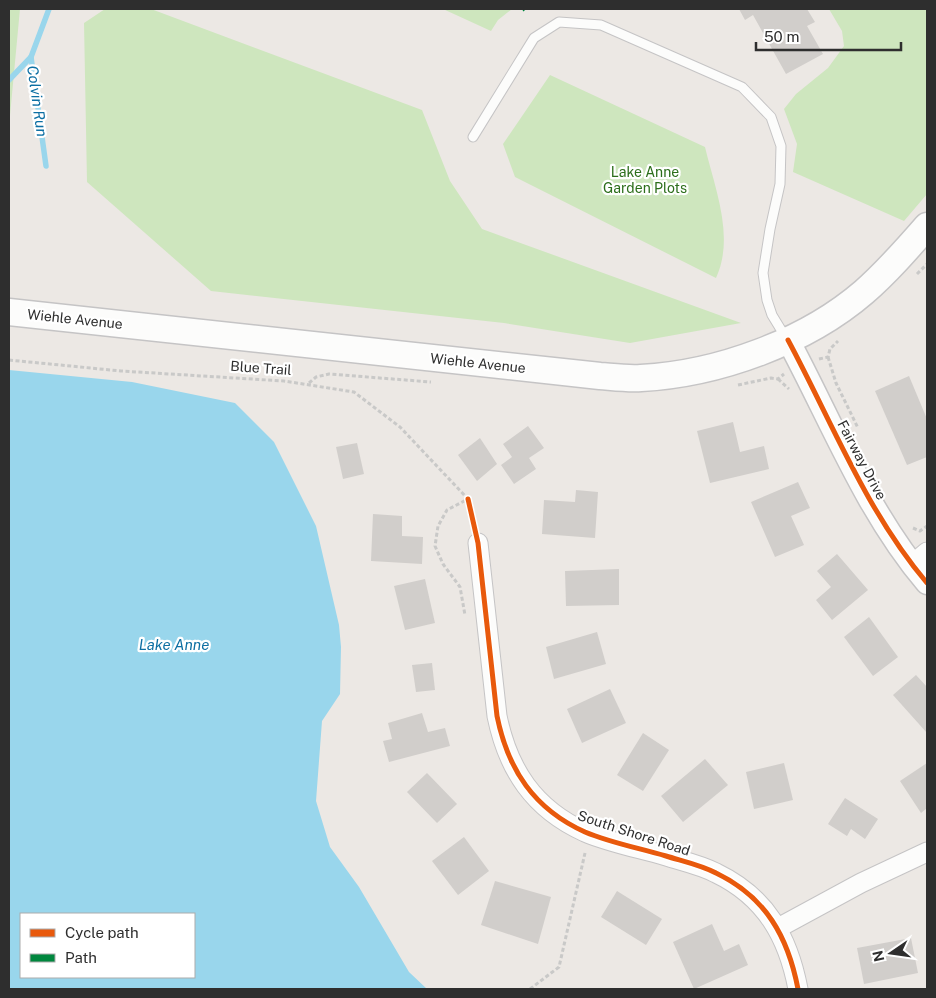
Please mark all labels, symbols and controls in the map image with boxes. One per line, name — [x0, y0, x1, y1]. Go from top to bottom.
scale bar — [756, 20, 901, 52]
text: 50 m — [764, 28, 799, 45]
water label: Colvin Run — [24, 64, 51, 138]
park label: Lake Anne Garden Plots — [603, 164, 687, 196]
street label: Wiehle Avenue — [26, 306, 124, 332]
street label: Wiehle Avenue — [429, 350, 527, 376]
street label: Blue Trail — [230, 358, 292, 378]
street label: Fairway Drive — [834, 418, 890, 503]
water label: Lake Anne — [139, 636, 209, 653]
street label: South Shore Road — [576, 807, 692, 859]
legend — [20, 913, 195, 978]
text: Cycle path — [65, 924, 139, 941]
north arrow — [866, 928, 916, 978]
text: Path — [65, 949, 97, 966]
text: N — [869, 949, 887, 963]

